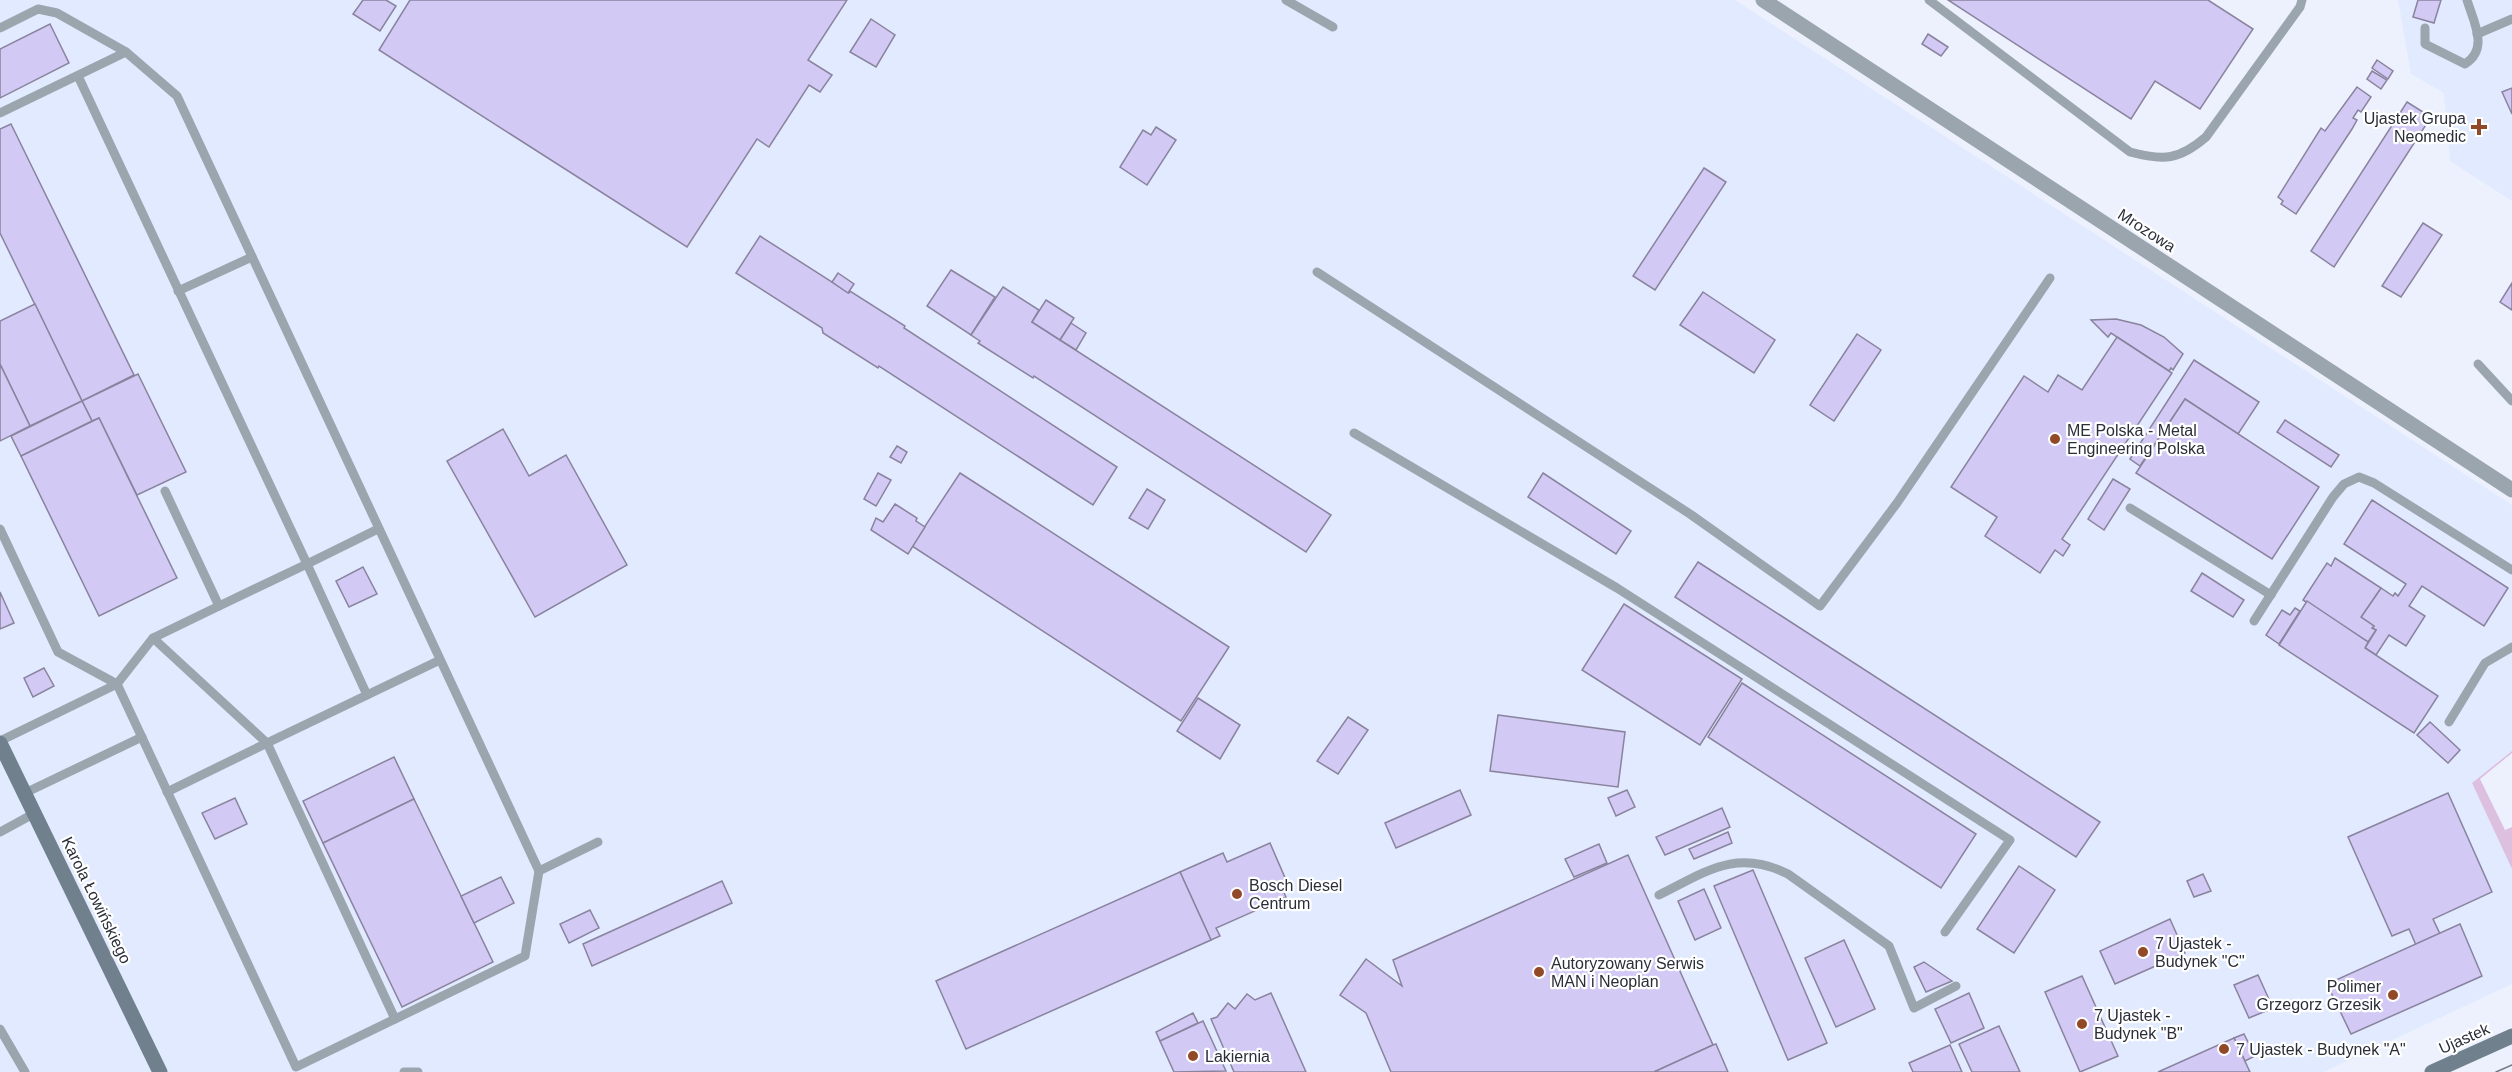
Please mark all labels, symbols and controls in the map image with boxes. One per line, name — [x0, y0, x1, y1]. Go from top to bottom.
place label: Ujastek Grupa Neomedic — [2364, 110, 2466, 145]
marker: Ujastek Grupa Neomedic — [2470, 118, 2488, 136]
street label: Mrozowa — [2115, 206, 2179, 255]
place label: ME Polska - Metal Engineering Polska — [2067, 422, 2205, 457]
marker: ME Polska - Metal Engineering Polska — [2048, 432, 2062, 446]
street label: Karola Łowińskiego — [58, 834, 135, 966]
place label: Bosch Diesel Centrum — [1249, 877, 1342, 912]
marker: Bosch Diesel Centrum — [1230, 887, 1244, 901]
place label: 7 Ujastek - Budynek "C" — [2155, 935, 2245, 970]
marker: 7 Ujastek - Budynek "C" — [2136, 945, 2150, 959]
place label: Autoryzowany Serwis MAN i Neoplan — [1551, 955, 1704, 990]
marker: Autoryzowany Serwis MAN i Neoplan — [1532, 965, 1546, 979]
place label: Polimer Grzegorz Grzesik — [2257, 978, 2382, 1013]
marker: Polimer Grzegorz Grzesik — [2386, 988, 2400, 1002]
place label: 7 Ujastek - Budynek "B" — [2094, 1007, 2183, 1042]
marker: 7 Ujastek - Budynek "B" — [2075, 1017, 2089, 1031]
street label: Ujastek — [2436, 1019, 2493, 1057]
place label: 7 Ujastek - Budynek "A" — [2236, 1041, 2406, 1058]
marker: 7 Ujastek - Budynek "A" — [2217, 1042, 2231, 1056]
place label: Lakiernia — [1205, 1048, 1270, 1065]
marker: Lakiernia — [1186, 1049, 1200, 1063]

